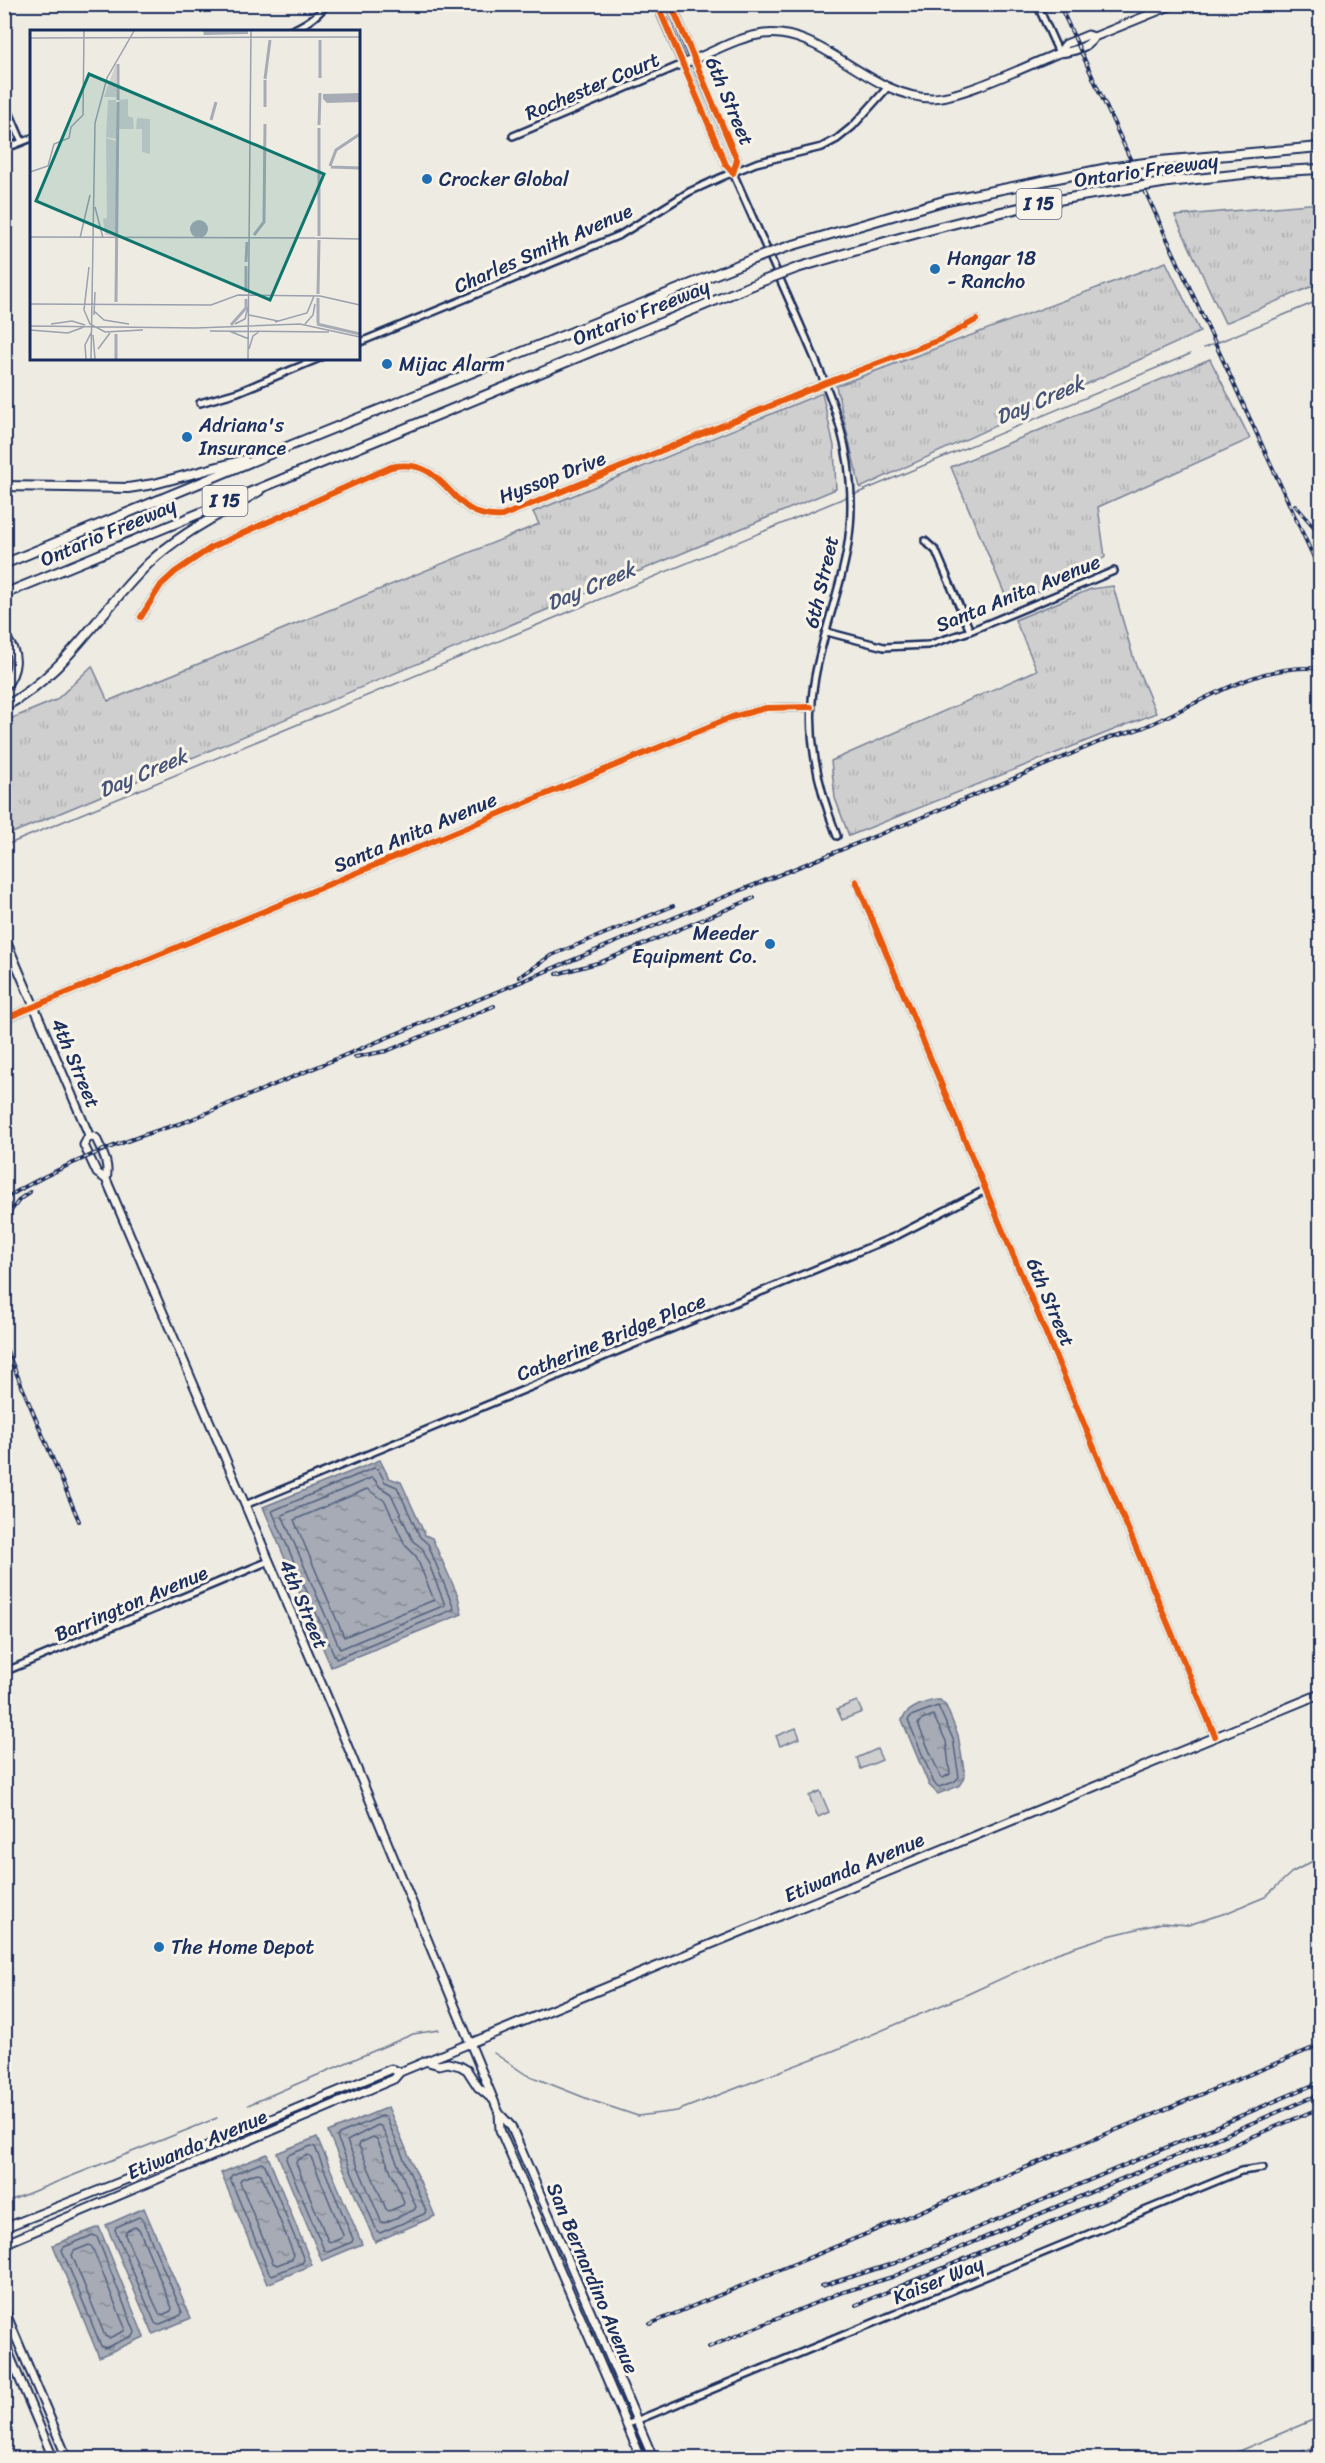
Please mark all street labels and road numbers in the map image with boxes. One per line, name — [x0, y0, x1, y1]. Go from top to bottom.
street label: Rochester Court — [519, 42, 665, 131]
street label: 6th Street — [695, 51, 764, 151]
street label: Ontario Freeway — [1072, 143, 1221, 198]
road number: I 15 — [1016, 189, 1062, 219]
street label: Charles Smith Avenue — [448, 193, 639, 304]
street label: Ontario Freeway — [567, 269, 716, 356]
street label: Hyssop Drive — [493, 441, 611, 514]
road number: I 15 — [202, 486, 248, 516]
street label: Ontario Freeway — [35, 488, 183, 577]
street label: 6th Street — [794, 532, 849, 632]
street label: Santa Anita Avenue — [930, 544, 1106, 643]
street label: Santa Anita Avenue — [328, 782, 503, 883]
street label: 4th Street — [41, 1013, 110, 1114]
street label: 6th Street — [1016, 1252, 1085, 1352]
street label: Catherine Bridge Place — [511, 1283, 711, 1392]
street label: 4th Street — [269, 1554, 338, 1655]
street label: Barrington Avenue — [49, 1555, 214, 1652]
street label: Etiwanda Avenue — [778, 1822, 930, 1913]
street label: Etiwanda Avenue — [121, 2099, 273, 2190]
street label: San Bernardino Avenue — [536, 2177, 649, 2379]
street label: Kaiser Way — [887, 2246, 990, 2315]

